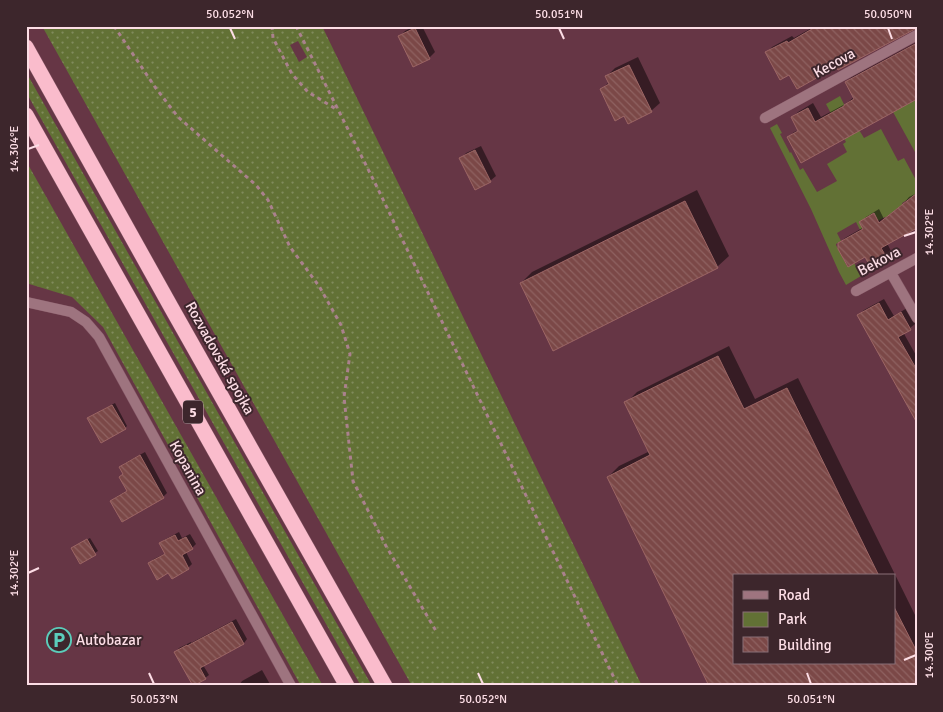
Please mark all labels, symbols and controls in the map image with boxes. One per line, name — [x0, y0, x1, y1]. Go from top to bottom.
text: 50.052°N — [206, 7, 254, 22]
text: 50.051°N — [535, 7, 583, 22]
text: 50.050°N — [864, 7, 912, 22]
street label: Kecova — [810, 44, 858, 82]
text: 14.304°E — [7, 125, 22, 172]
text: 14.302°E — [922, 208, 937, 255]
street label: Bekova — [855, 242, 903, 280]
street label: Rozvadovská spojka — [181, 298, 259, 418]
road number: 5 — [183, 401, 203, 424]
street label: Kopanina — [166, 437, 210, 499]
text: 14.302°E — [7, 549, 22, 596]
legend — [733, 574, 896, 664]
text: Road — [778, 586, 810, 604]
text: Park — [778, 610, 807, 628]
parking icon: Autobazar — [46, 627, 72, 653]
place label: Autobazar — [76, 631, 142, 649]
text: 14.300°E — [922, 631, 937, 678]
text: Building — [778, 636, 832, 654]
text: 50.053°N — [130, 692, 178, 707]
text: 50.052°N — [459, 692, 507, 707]
text: 50.051°N — [787, 692, 835, 707]

